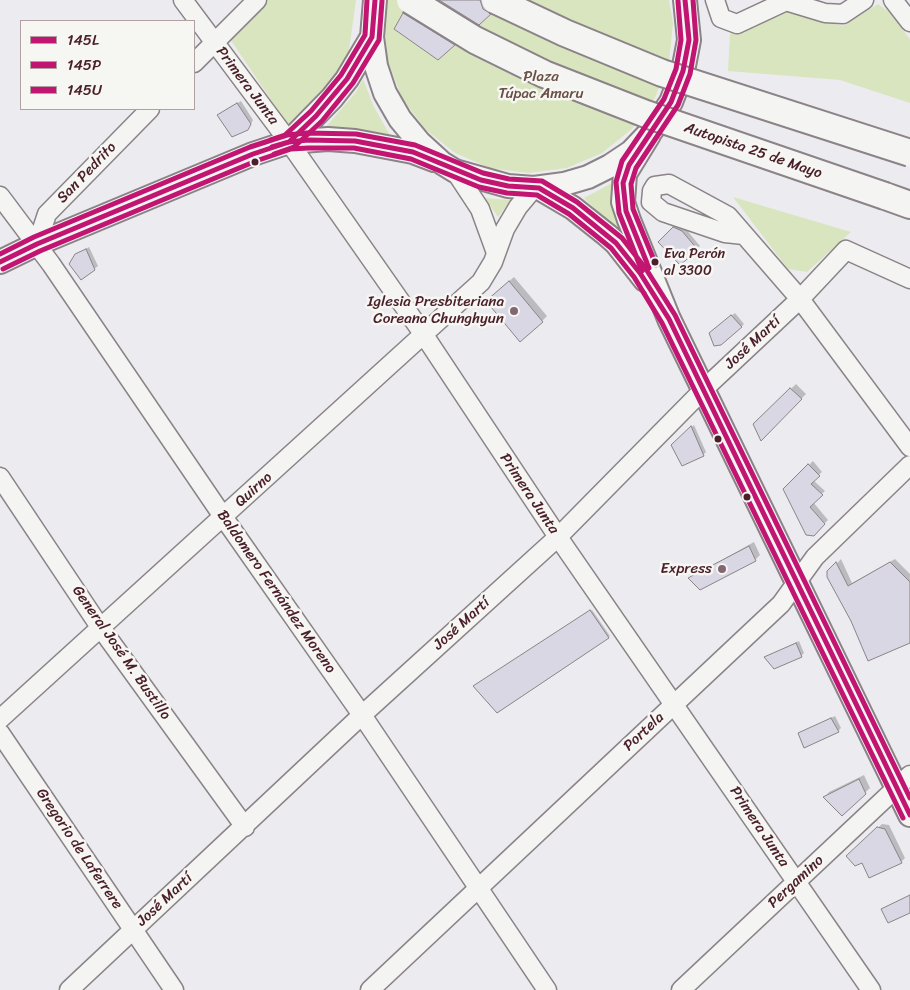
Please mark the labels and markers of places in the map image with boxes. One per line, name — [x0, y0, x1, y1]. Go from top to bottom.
unlabelled marker — [250, 157, 260, 167]
place label: Eva Perón al 3300 — [664, 246, 725, 278]
marker: Eva Perón al 3300 — [650, 257, 660, 267]
place label: Iglesia Presbiteriana Coreana Chunghyun — [367, 293, 504, 328]
marker: Iglesia Presbiteriana Coreana Chunghyun — [508, 305, 520, 317]
unlabelled marker — [713, 434, 723, 444]
unlabelled marker — [742, 492, 752, 502]
place label: Express — [660, 560, 712, 578]
marker: Express — [716, 563, 728, 575]

